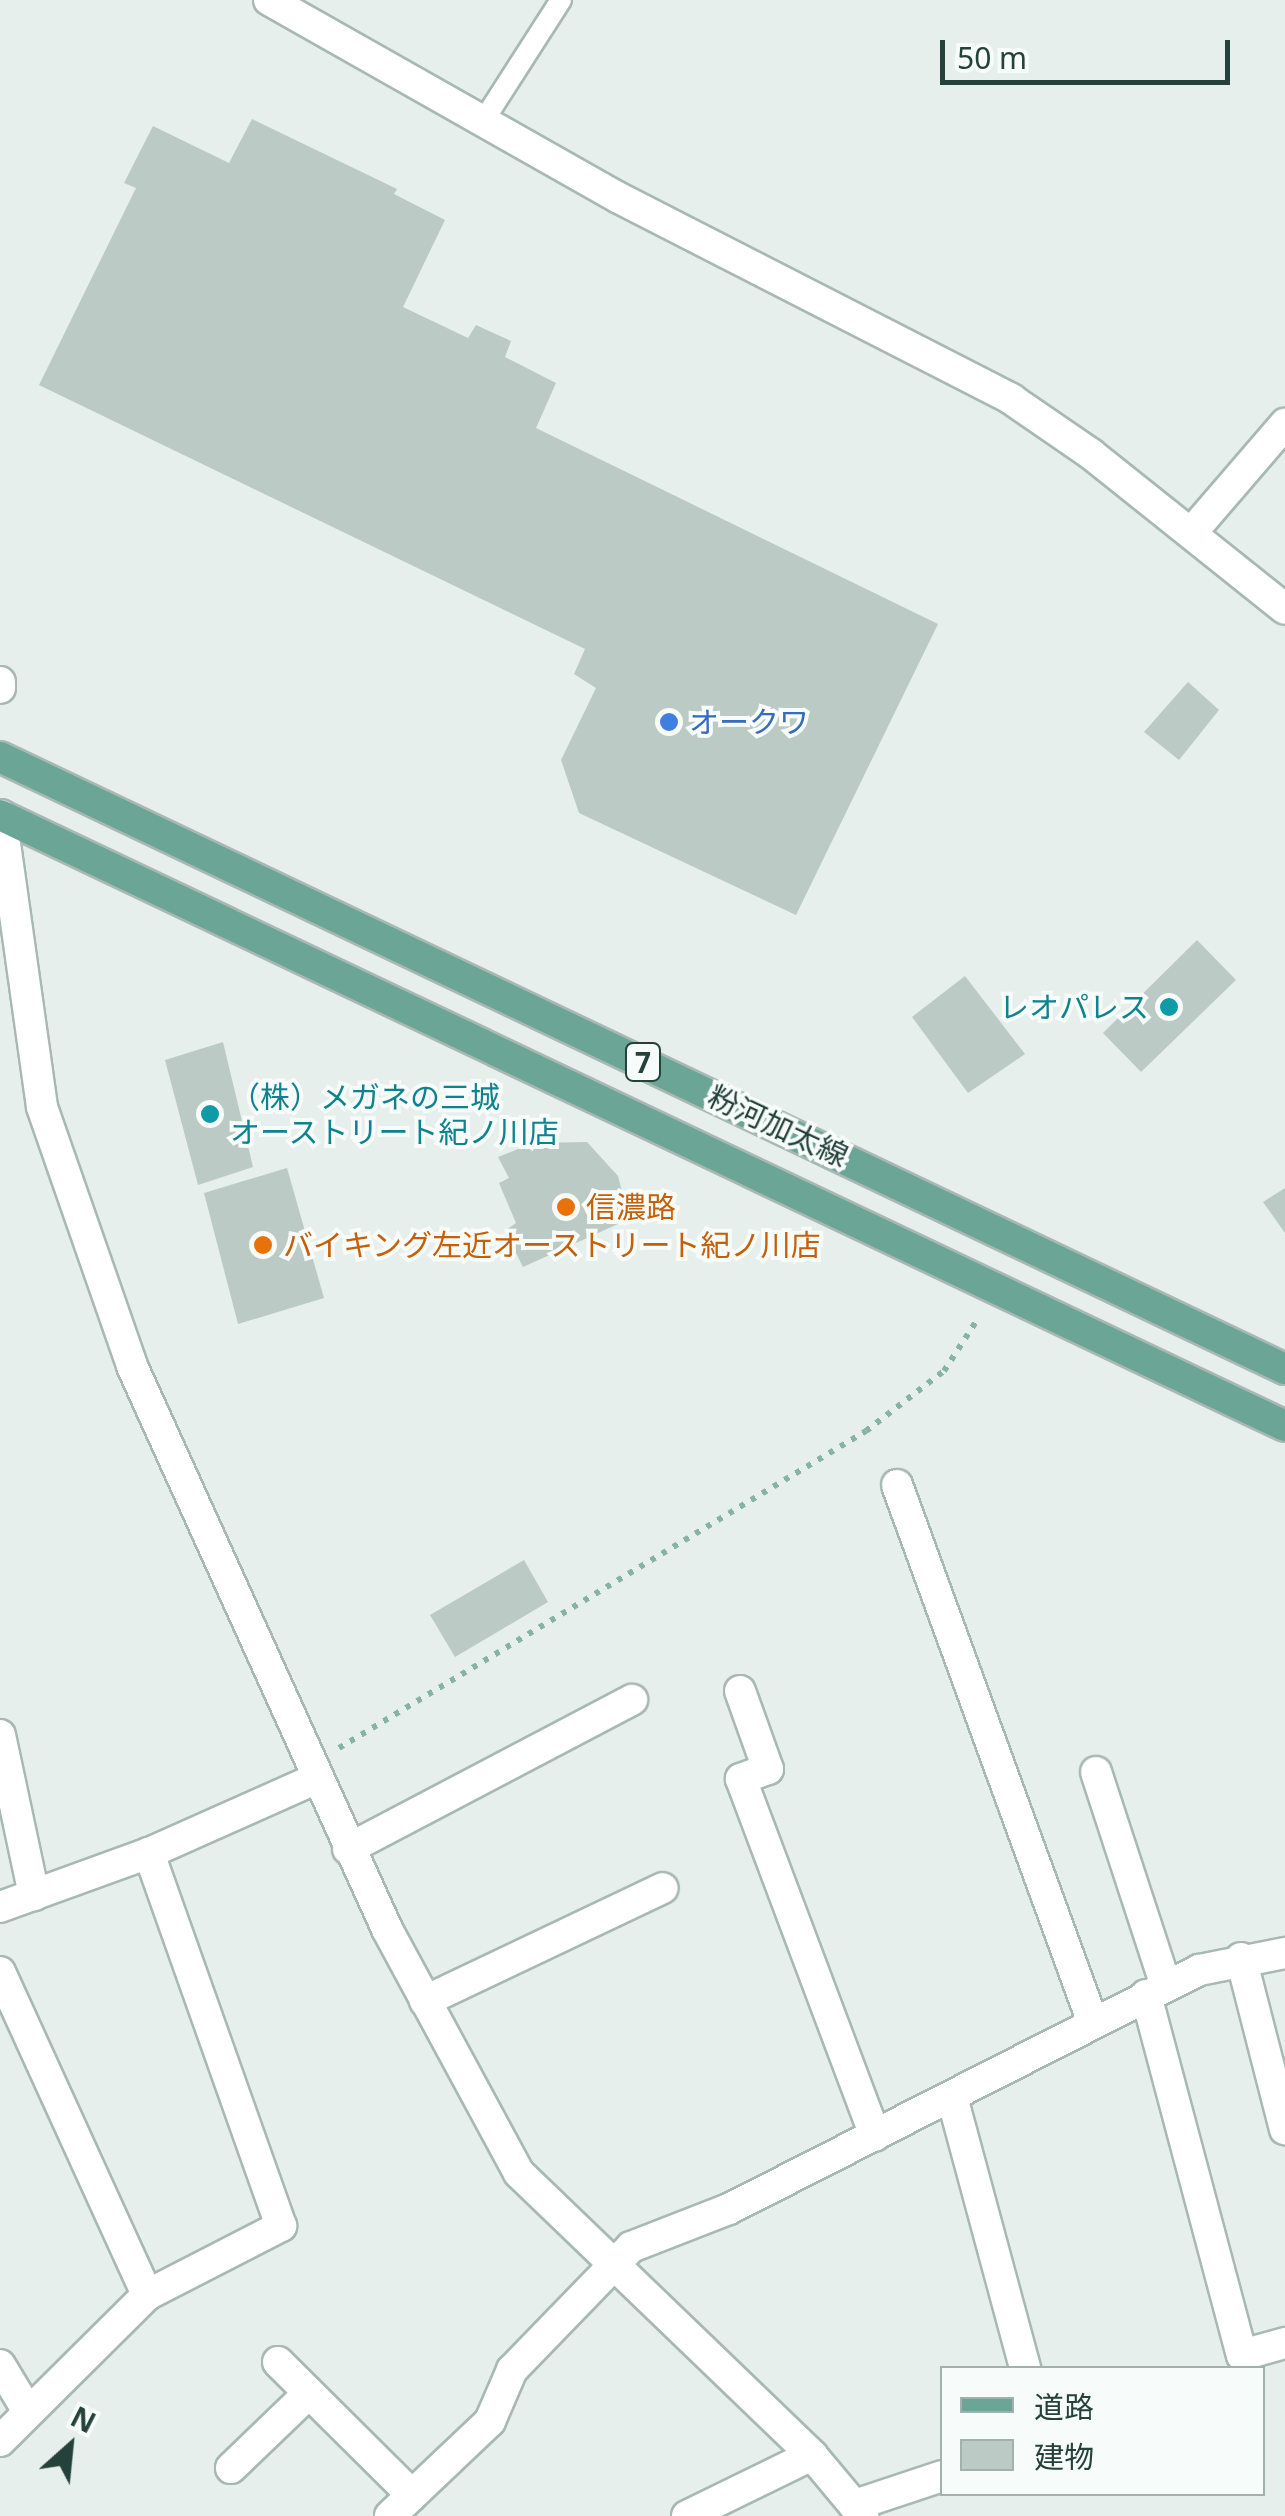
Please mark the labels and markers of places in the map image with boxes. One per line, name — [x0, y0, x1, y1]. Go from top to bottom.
place label: オークワ — [689, 704, 809, 740]
marker: オークワ — [658, 711, 680, 733]
place label: レオパレス — [999, 989, 1149, 1025]
marker: レオパレス — [1158, 996, 1180, 1018]
place label: （株）メガネの三城 オーストリート紀ノ川店 — [230, 1079, 560, 1150]
marker: （株）メガネの三城 オーストリート紀ノ川店 — [199, 1103, 221, 1125]
place label: 信濃路 — [586, 1189, 676, 1225]
marker: 信濃路 — [555, 1196, 577, 1218]
place label: バイキング左近オーストリート紀ノ川店 — [283, 1227, 823, 1263]
marker: バイキング左近オーストリート紀ノ川店 — [252, 1234, 274, 1256]

